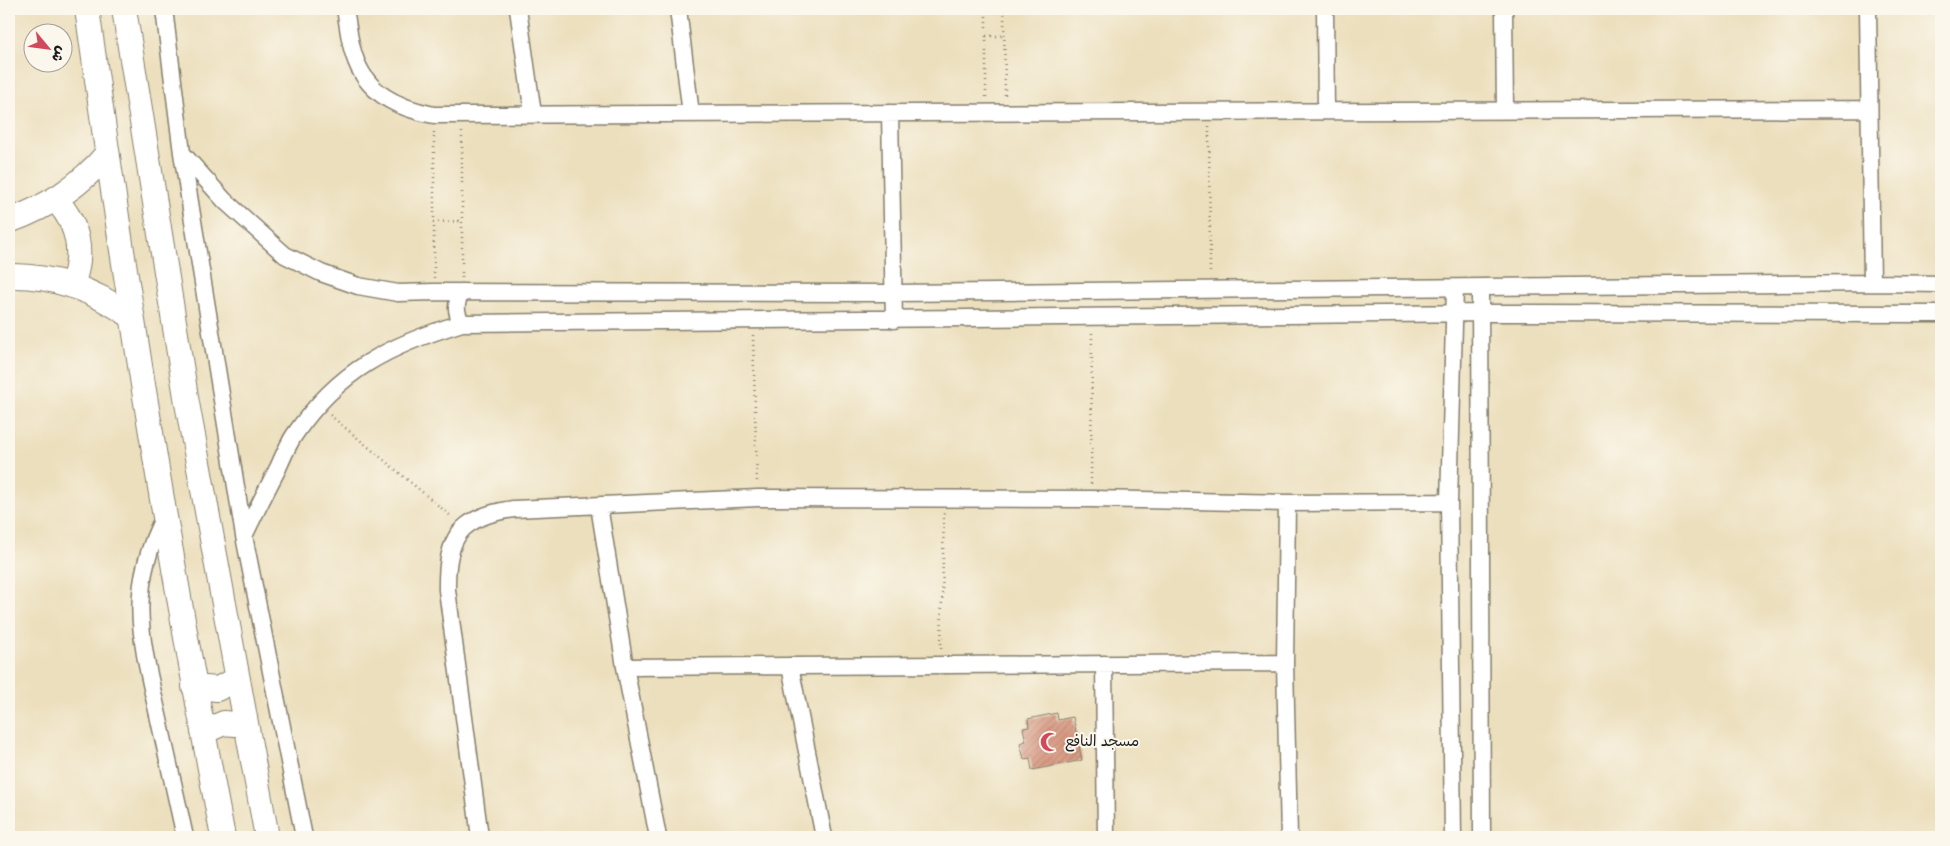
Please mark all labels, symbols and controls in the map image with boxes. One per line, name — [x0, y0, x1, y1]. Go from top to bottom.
north arrow — [22, 22, 72, 72]
text: ش — [47, 43, 70, 65]
mosque icon: مسجد النافع — [1039, 731, 1061, 753]
place label: مسجد النافع — [1065, 732, 1139, 752]

